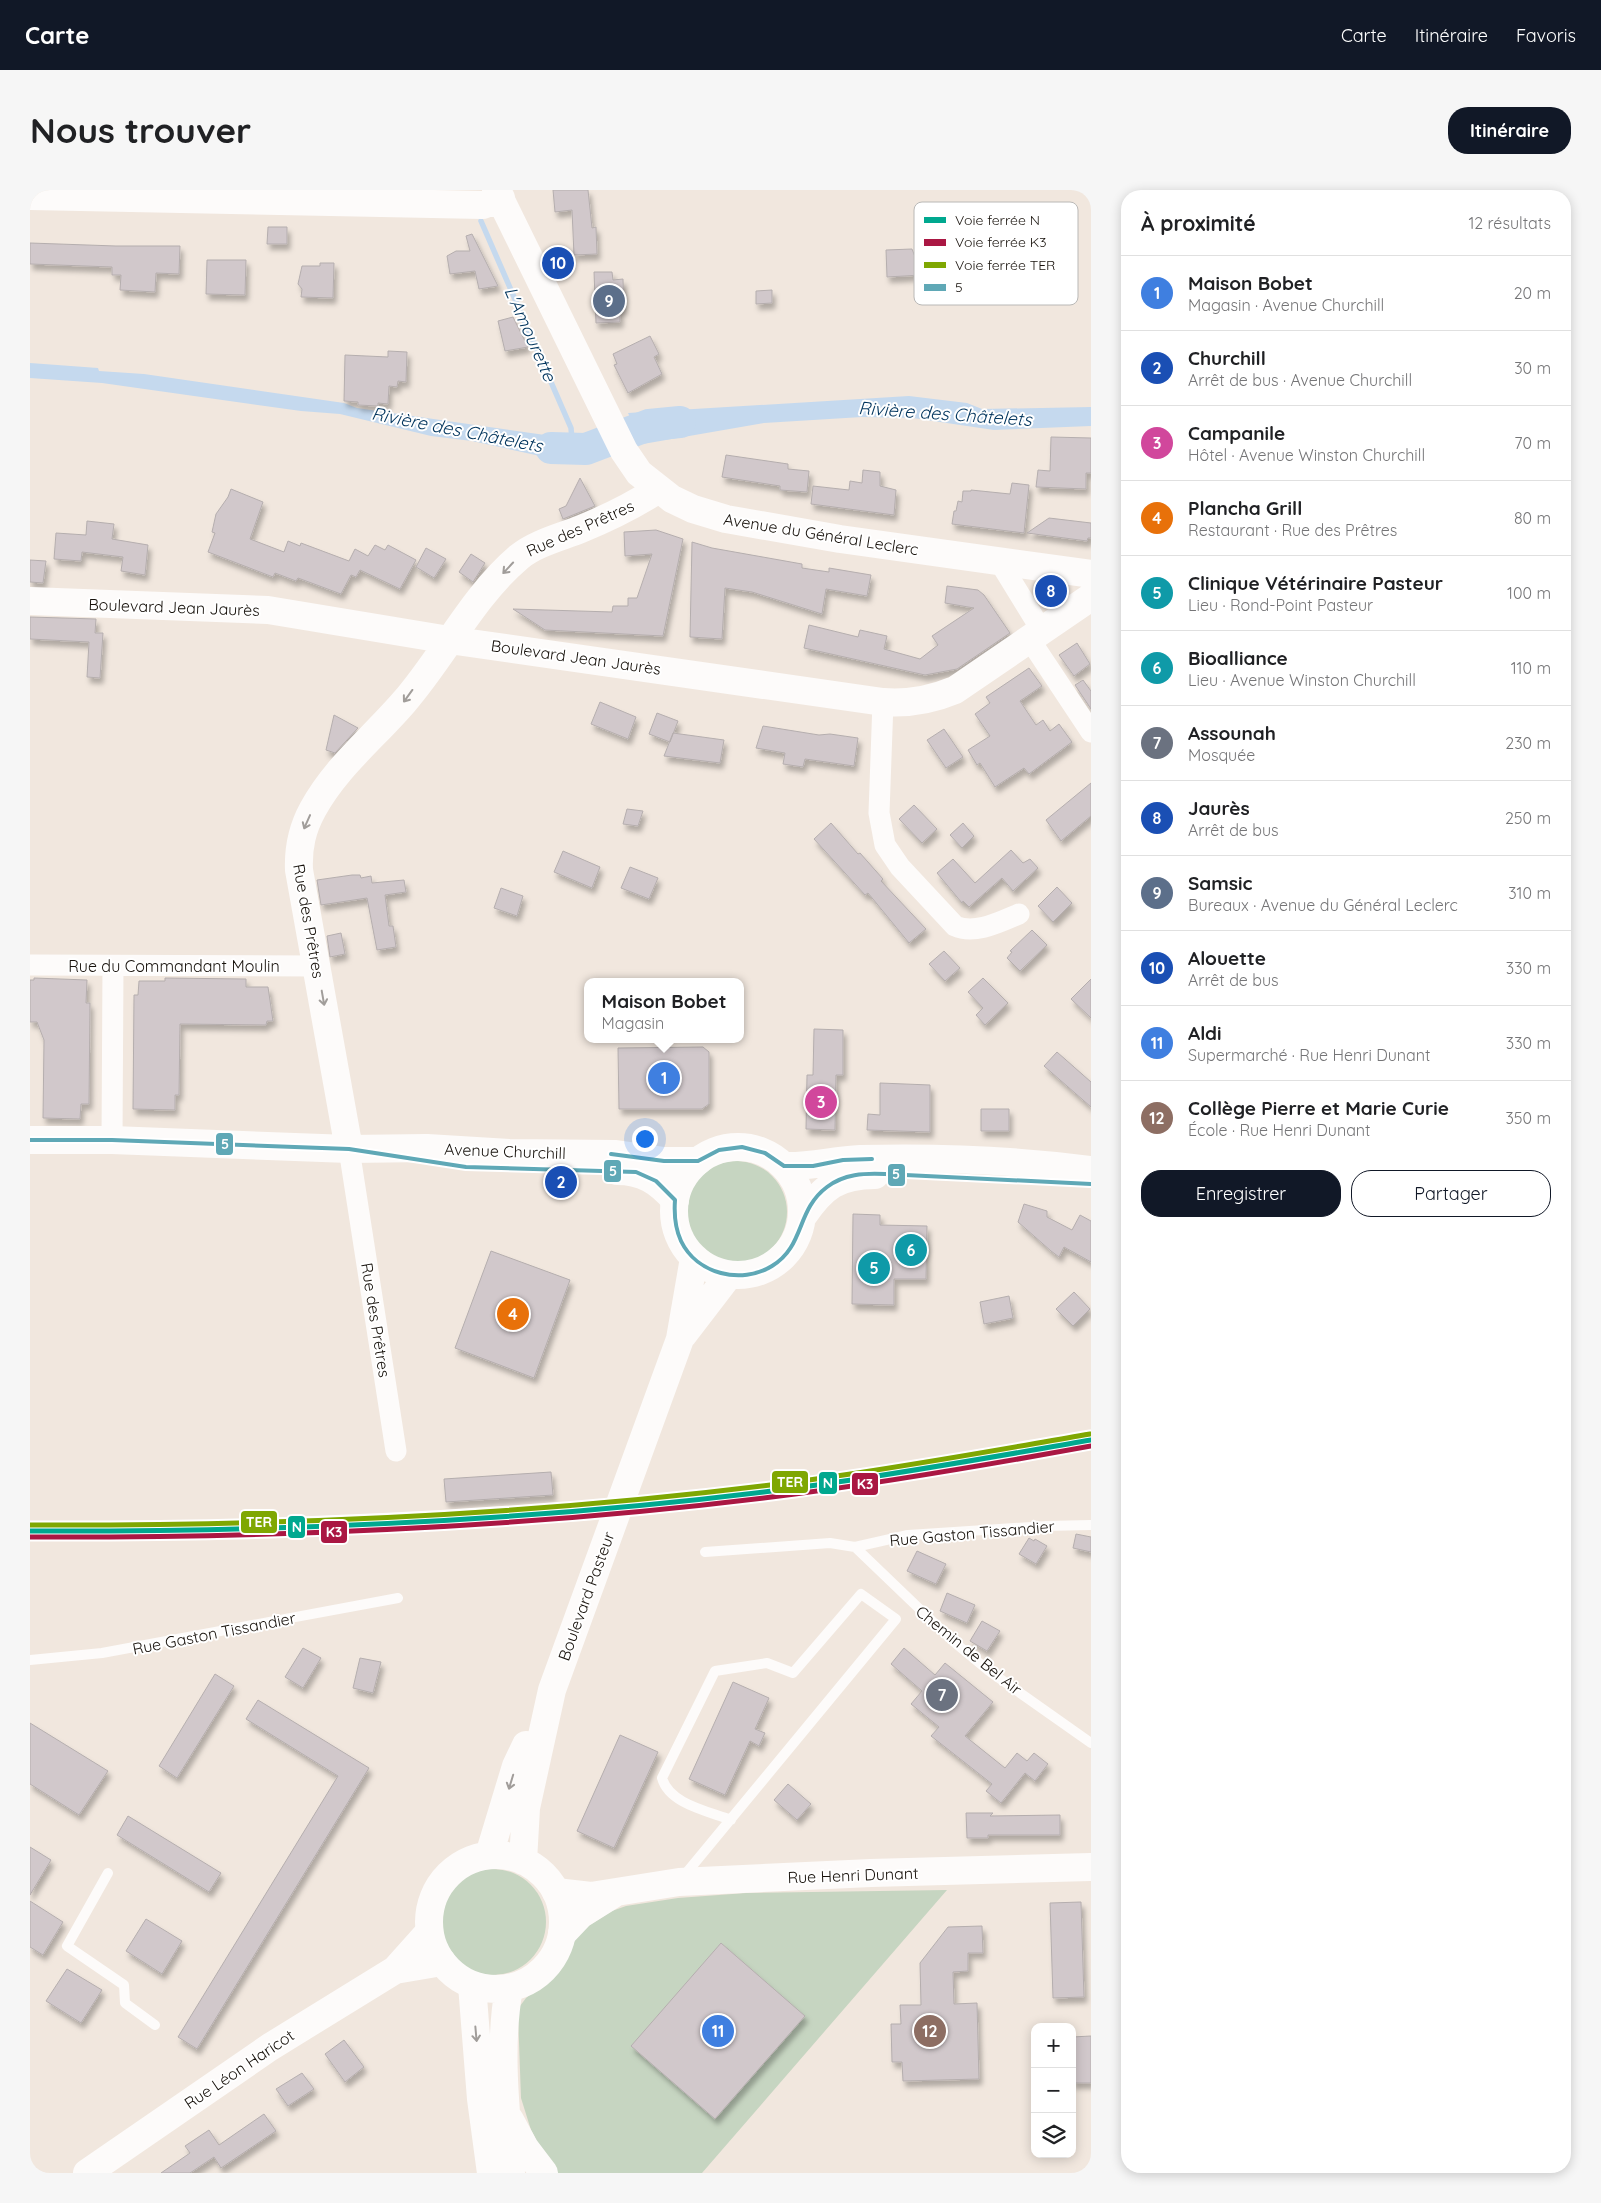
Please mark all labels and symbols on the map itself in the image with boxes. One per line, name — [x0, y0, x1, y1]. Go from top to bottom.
legend — [914, 202, 1078, 305]
text: Voie ferrée N — [955, 211, 1040, 229]
text: Voie ferrée K3 — [955, 233, 1047, 251]
pin: 10 — [542, 244, 574, 282]
text: Voie ferrée TER — [955, 256, 1056, 274]
text: 5 — [955, 278, 963, 296]
pin: 9 — [593, 282, 625, 320]
water label: L'Amourette — [499, 283, 562, 385]
water label: Rivière des Châtelets — [858, 396, 1034, 431]
water label: Rivière des Châtelets — [370, 402, 546, 458]
street label: Rue des Prêtres — [523, 495, 637, 561]
street label: Avenue du Général Leclerc — [722, 509, 920, 559]
one-way arrow — [502, 562, 514, 574]
pin: 8 — [1035, 572, 1067, 610]
street label: Boulevard Jean Jaurès — [88, 594, 260, 620]
street label: Boulevard Jean Jaurès — [490, 635, 662, 679]
one-way arrow — [403, 689, 413, 703]
one-way arrow — [302, 814, 311, 829]
street label: Rue des Prêtres — [289, 862, 329, 980]
street label: Rue du Commandant Moulin — [68, 956, 280, 976]
one-way arrow — [318, 990, 328, 1006]
pin: 1 — [648, 1059, 680, 1097]
pin: 3 — [805, 1083, 837, 1121]
your location — [632, 1126, 658, 1152]
line badge: 5 — [215, 1132, 234, 1156]
text: 5 — [221, 1135, 229, 1153]
street label: Avenue Churchill — [444, 1139, 566, 1163]
line badge: 5 — [603, 1159, 622, 1183]
text: 5 — [609, 1162, 617, 1180]
pin: 2 — [545, 1163, 577, 1201]
line badge: 5 — [887, 1163, 906, 1187]
text: 5 — [892, 1165, 900, 1183]
pin: 6 — [895, 1231, 927, 1269]
pin: 5 — [858, 1249, 890, 1287]
street label: Rue des Prêtres — [357, 1261, 395, 1379]
pin: 4 — [497, 1295, 529, 1333]
line badge: TER — [771, 1470, 809, 1494]
line badge: N — [818, 1471, 838, 1495]
line badge: K3 — [851, 1472, 879, 1496]
text: TER — [777, 1473, 804, 1491]
text: N — [823, 1474, 833, 1492]
text: K3 — [857, 1475, 873, 1493]
line badge: TER — [240, 1510, 278, 1534]
text: TER — [246, 1513, 273, 1531]
line badge: N — [287, 1515, 306, 1539]
street label: Rue Gaston Tissandier — [889, 1516, 1055, 1550]
text: N — [292, 1518, 302, 1536]
line badge: K3 — [320, 1520, 348, 1544]
text: K3 — [326, 1523, 342, 1541]
street label: Boulevard Pasteur — [553, 1529, 619, 1663]
street label: Chemin de Bel Air — [912, 1601, 1026, 1699]
street label: Rue Gaston Tissandier — [131, 1607, 297, 1659]
pin: 7 — [926, 1676, 958, 1714]
one-way arrow — [505, 1774, 515, 1790]
street label: Rue Henri Dunant — [787, 1863, 919, 1887]
pin: 11 — [702, 2012, 734, 2050]
pin: 12 — [914, 2012, 946, 2050]
street label: Rue Léon Haricot — [180, 2025, 298, 2113]
one-way arrow — [472, 2026, 481, 2042]

